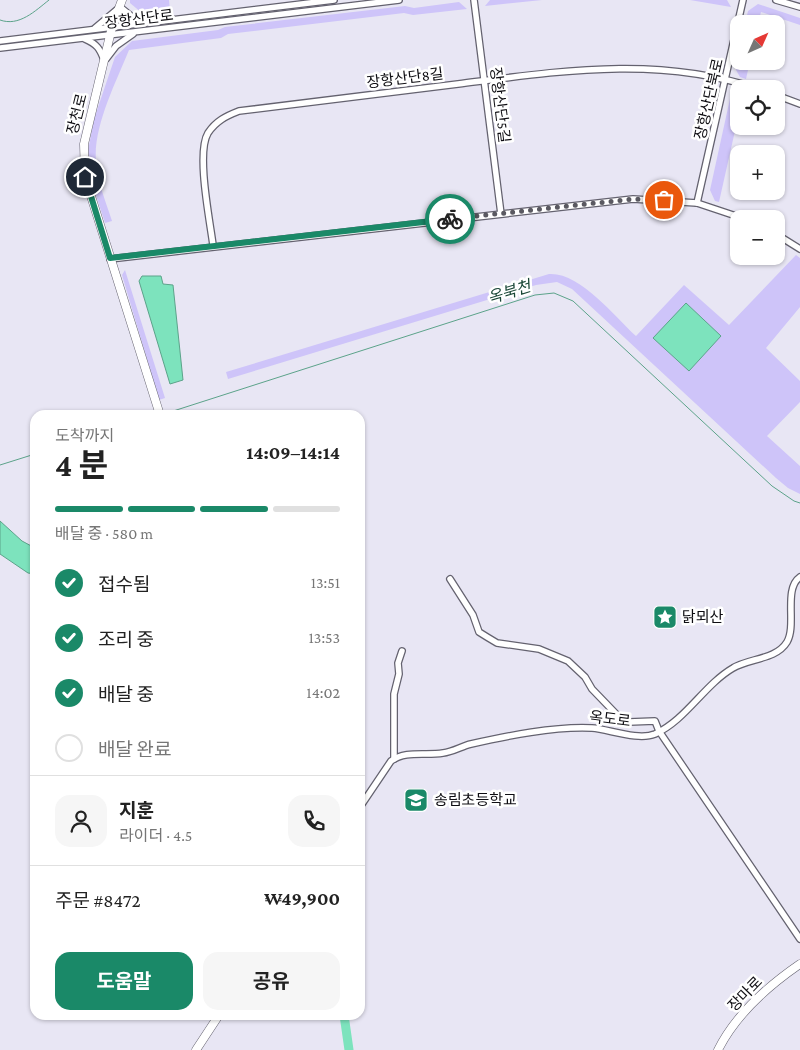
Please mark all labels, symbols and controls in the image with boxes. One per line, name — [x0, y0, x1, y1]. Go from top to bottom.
street label: 장항산단로 — [104, 7, 174, 31]
north arrow — [730, 15, 785, 70]
map controls — [730, 15, 785, 265]
street label: 장항산단북로 — [692, 57, 726, 141]
street label: 장항산단8길 — [366, 65, 444, 91]
street label: 장항산단5길 — [487, 66, 513, 144]
button: locate — [730, 80, 785, 135]
street label: 장천로 — [63, 92, 90, 136]
button: + — [730, 145, 785, 200]
pin — [64, 156, 106, 198]
icon: home — [71, 163, 99, 191]
pin — [643, 179, 685, 221]
icon: bag — [650, 186, 678, 214]
courier — [425, 194, 475, 244]
icon: bike — [436, 205, 464, 233]
button: − — [730, 210, 785, 265]
water label: 옥북천 — [485, 277, 535, 307]
text: 도착까지 — [55, 427, 114, 444]
text: 14:09–14:14 — [246, 442, 340, 463]
text: 4 분 — [55, 447, 108, 483]
text: 배달 중 · 580 m — [55, 525, 153, 542]
icon: check — [55, 569, 83, 597]
text: 접수됨 — [98, 574, 150, 595]
text: 13:51 — [311, 574, 340, 591]
place icon: 닭뫼산 — [652, 604, 678, 630]
place label: 닭뫼산 — [682, 609, 724, 625]
icon: check — [55, 624, 83, 652]
text: 조리 중 — [98, 629, 154, 650]
text: 13:53 — [309, 629, 340, 646]
icon: check — [55, 679, 83, 707]
text: 배달 중 — [98, 684, 154, 705]
text: 14:02 — [306, 684, 340, 701]
street label: 옥도로 — [588, 709, 632, 729]
text: 배달 완료 — [98, 739, 171, 760]
school or university icon: 송림초등학교 — [403, 787, 429, 813]
place label: 송림초등학교 — [434, 791, 517, 808]
button: person — [55, 795, 107, 847]
button: phone — [288, 795, 340, 847]
text: 지훈 — [119, 800, 154, 821]
text: 라이더 · 4.5 — [119, 827, 192, 844]
text: ₩49,900 — [264, 888, 340, 909]
text: 주문 #8472 — [55, 890, 141, 911]
button: 도움말 — [55, 952, 193, 1010]
button: 공유 — [203, 952, 340, 1010]
street label: 장마로 — [725, 974, 765, 1014]

